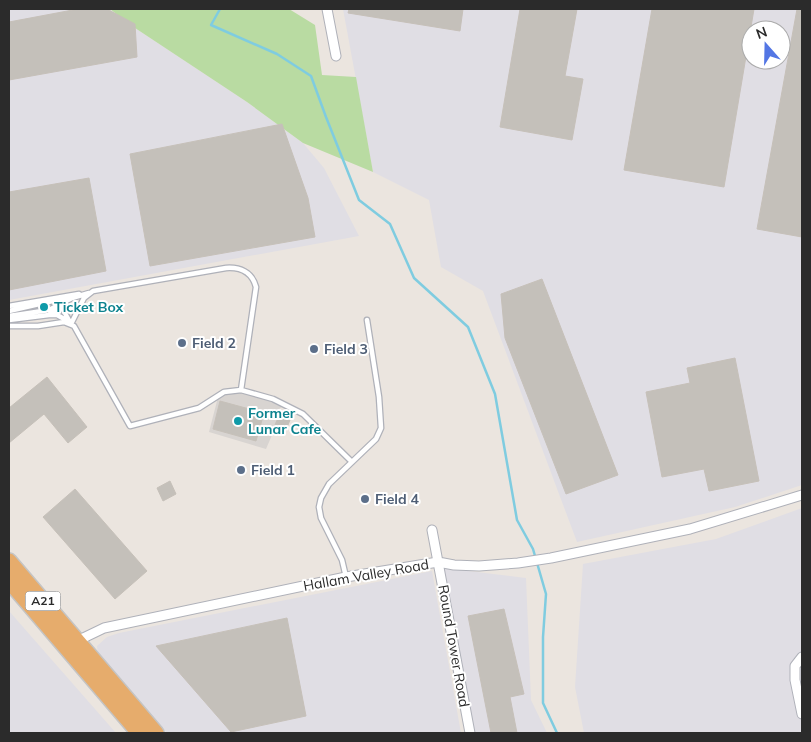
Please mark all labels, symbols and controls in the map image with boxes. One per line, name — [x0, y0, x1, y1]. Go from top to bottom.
north arrow — [741, 20, 791, 70]
text: N — [754, 23, 770, 43]
place label: Ticket Box — [54, 298, 124, 316]
marker: Ticket Box — [38, 301, 50, 313]
place label: Field 2 — [192, 334, 236, 352]
marker: Field 2 — [176, 337, 188, 349]
place label: Field 3 — [324, 340, 368, 358]
marker: Field 3 — [308, 343, 320, 355]
place label: Former Lunar Cafe — [248, 404, 321, 438]
marker: Former Lunar Cafe — [232, 415, 244, 427]
place label: Field 1 — [251, 461, 295, 479]
marker: Field 1 — [235, 464, 247, 476]
place label: Field 4 — [375, 490, 420, 508]
marker: Field 4 — [359, 493, 371, 505]
street label: Hallam Valley Road — [302, 555, 430, 595]
street label: Round Tower Road — [434, 583, 474, 709]
road number: A21 — [26, 592, 60, 610]

